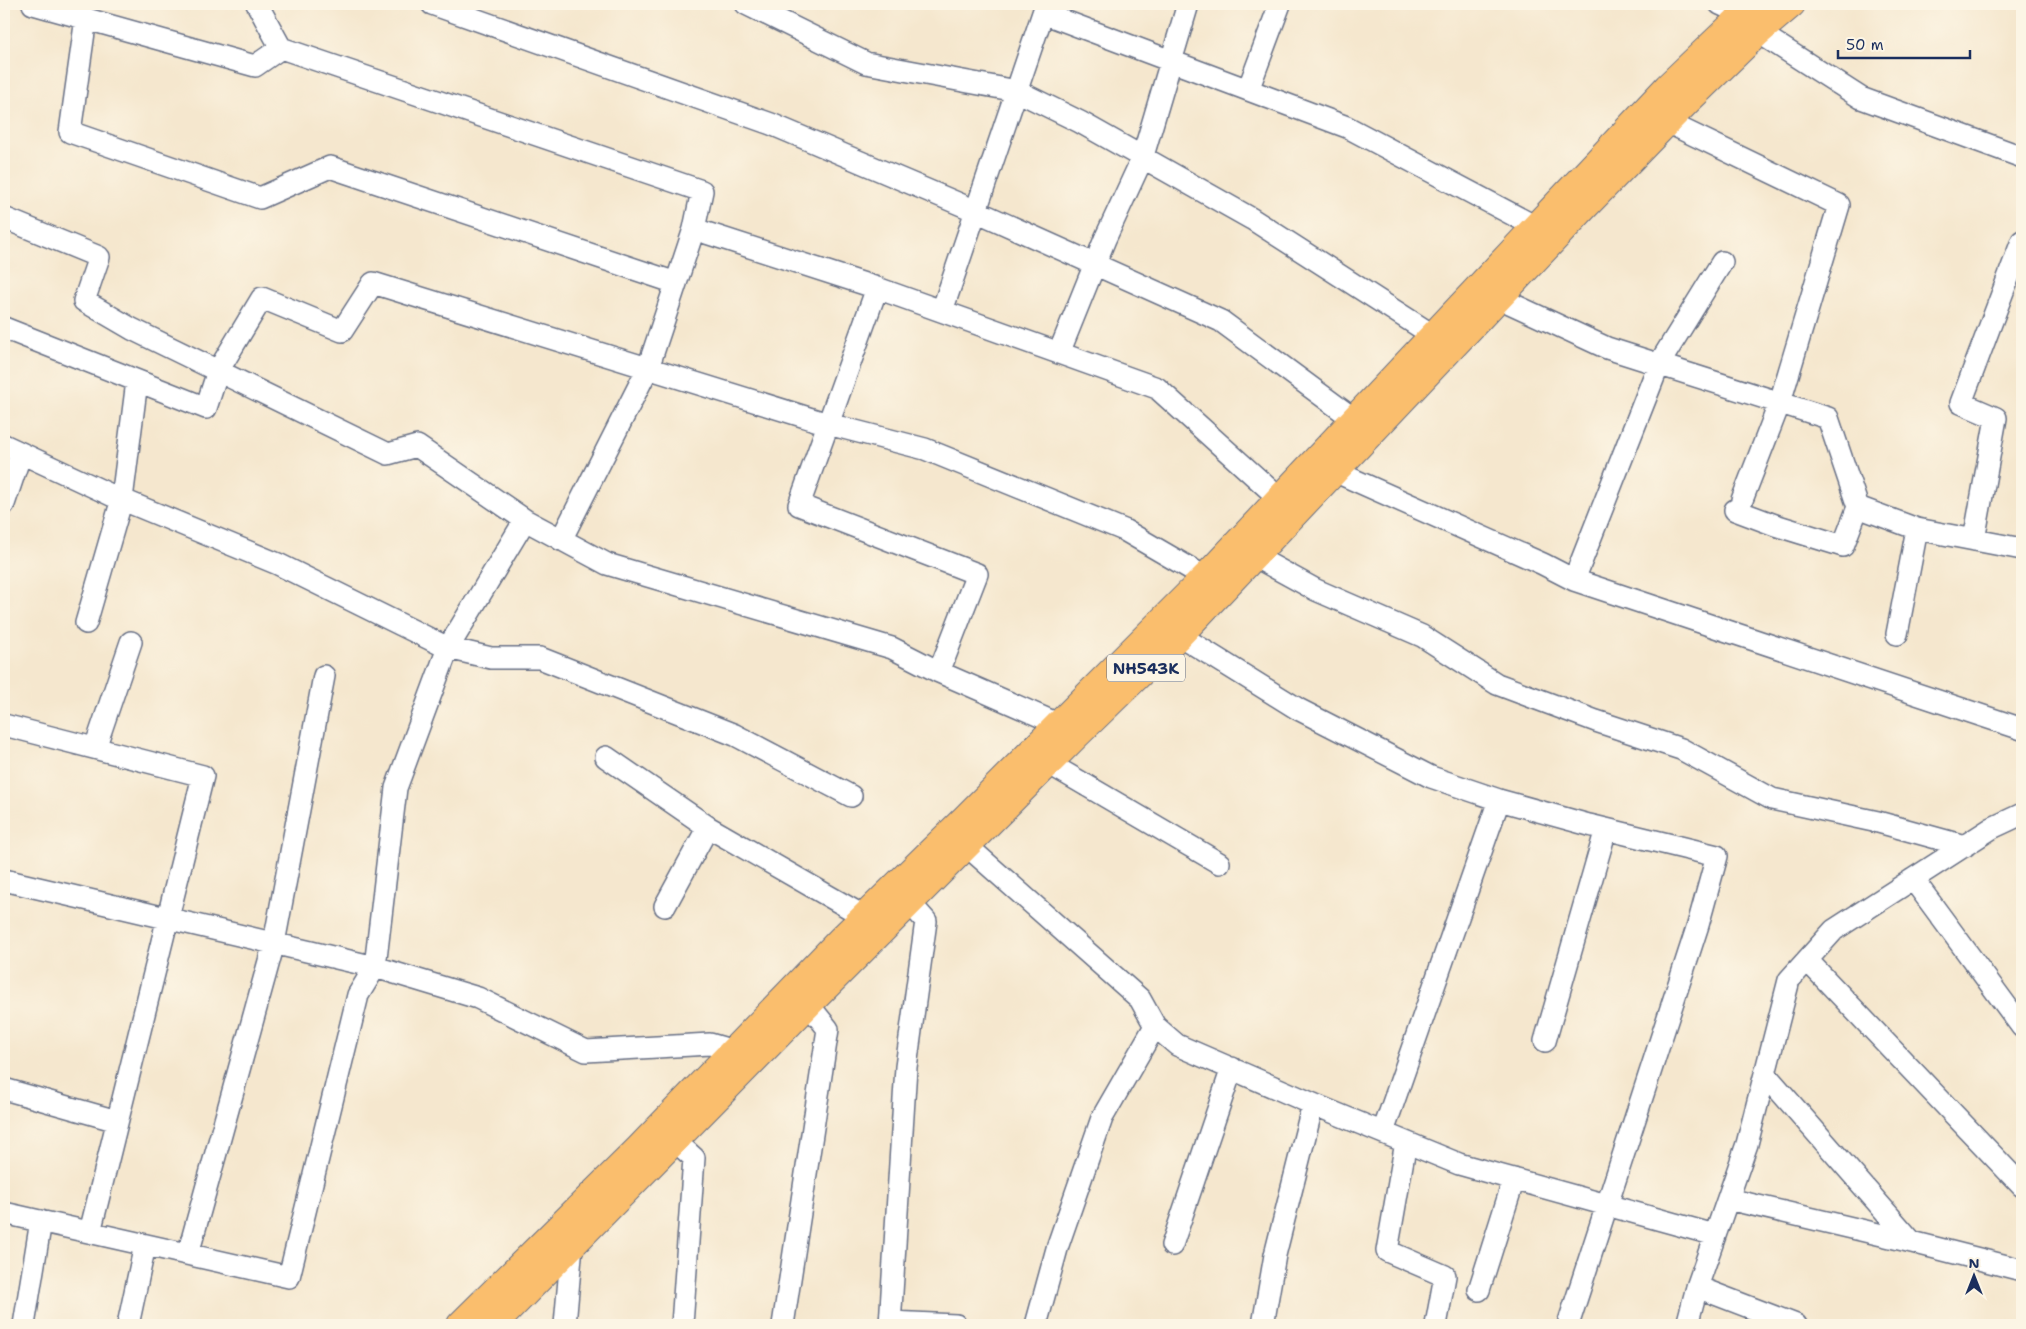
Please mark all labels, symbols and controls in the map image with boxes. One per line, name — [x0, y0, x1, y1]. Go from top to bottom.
scale bar — [1838, 28, 1971, 60]
text: 50 m — [1846, 35, 1884, 55]
road number: NH543K — [1107, 654, 1185, 681]
north arrow — [1948, 1252, 1998, 1302]
text: N — [1968, 1254, 1980, 1272]

